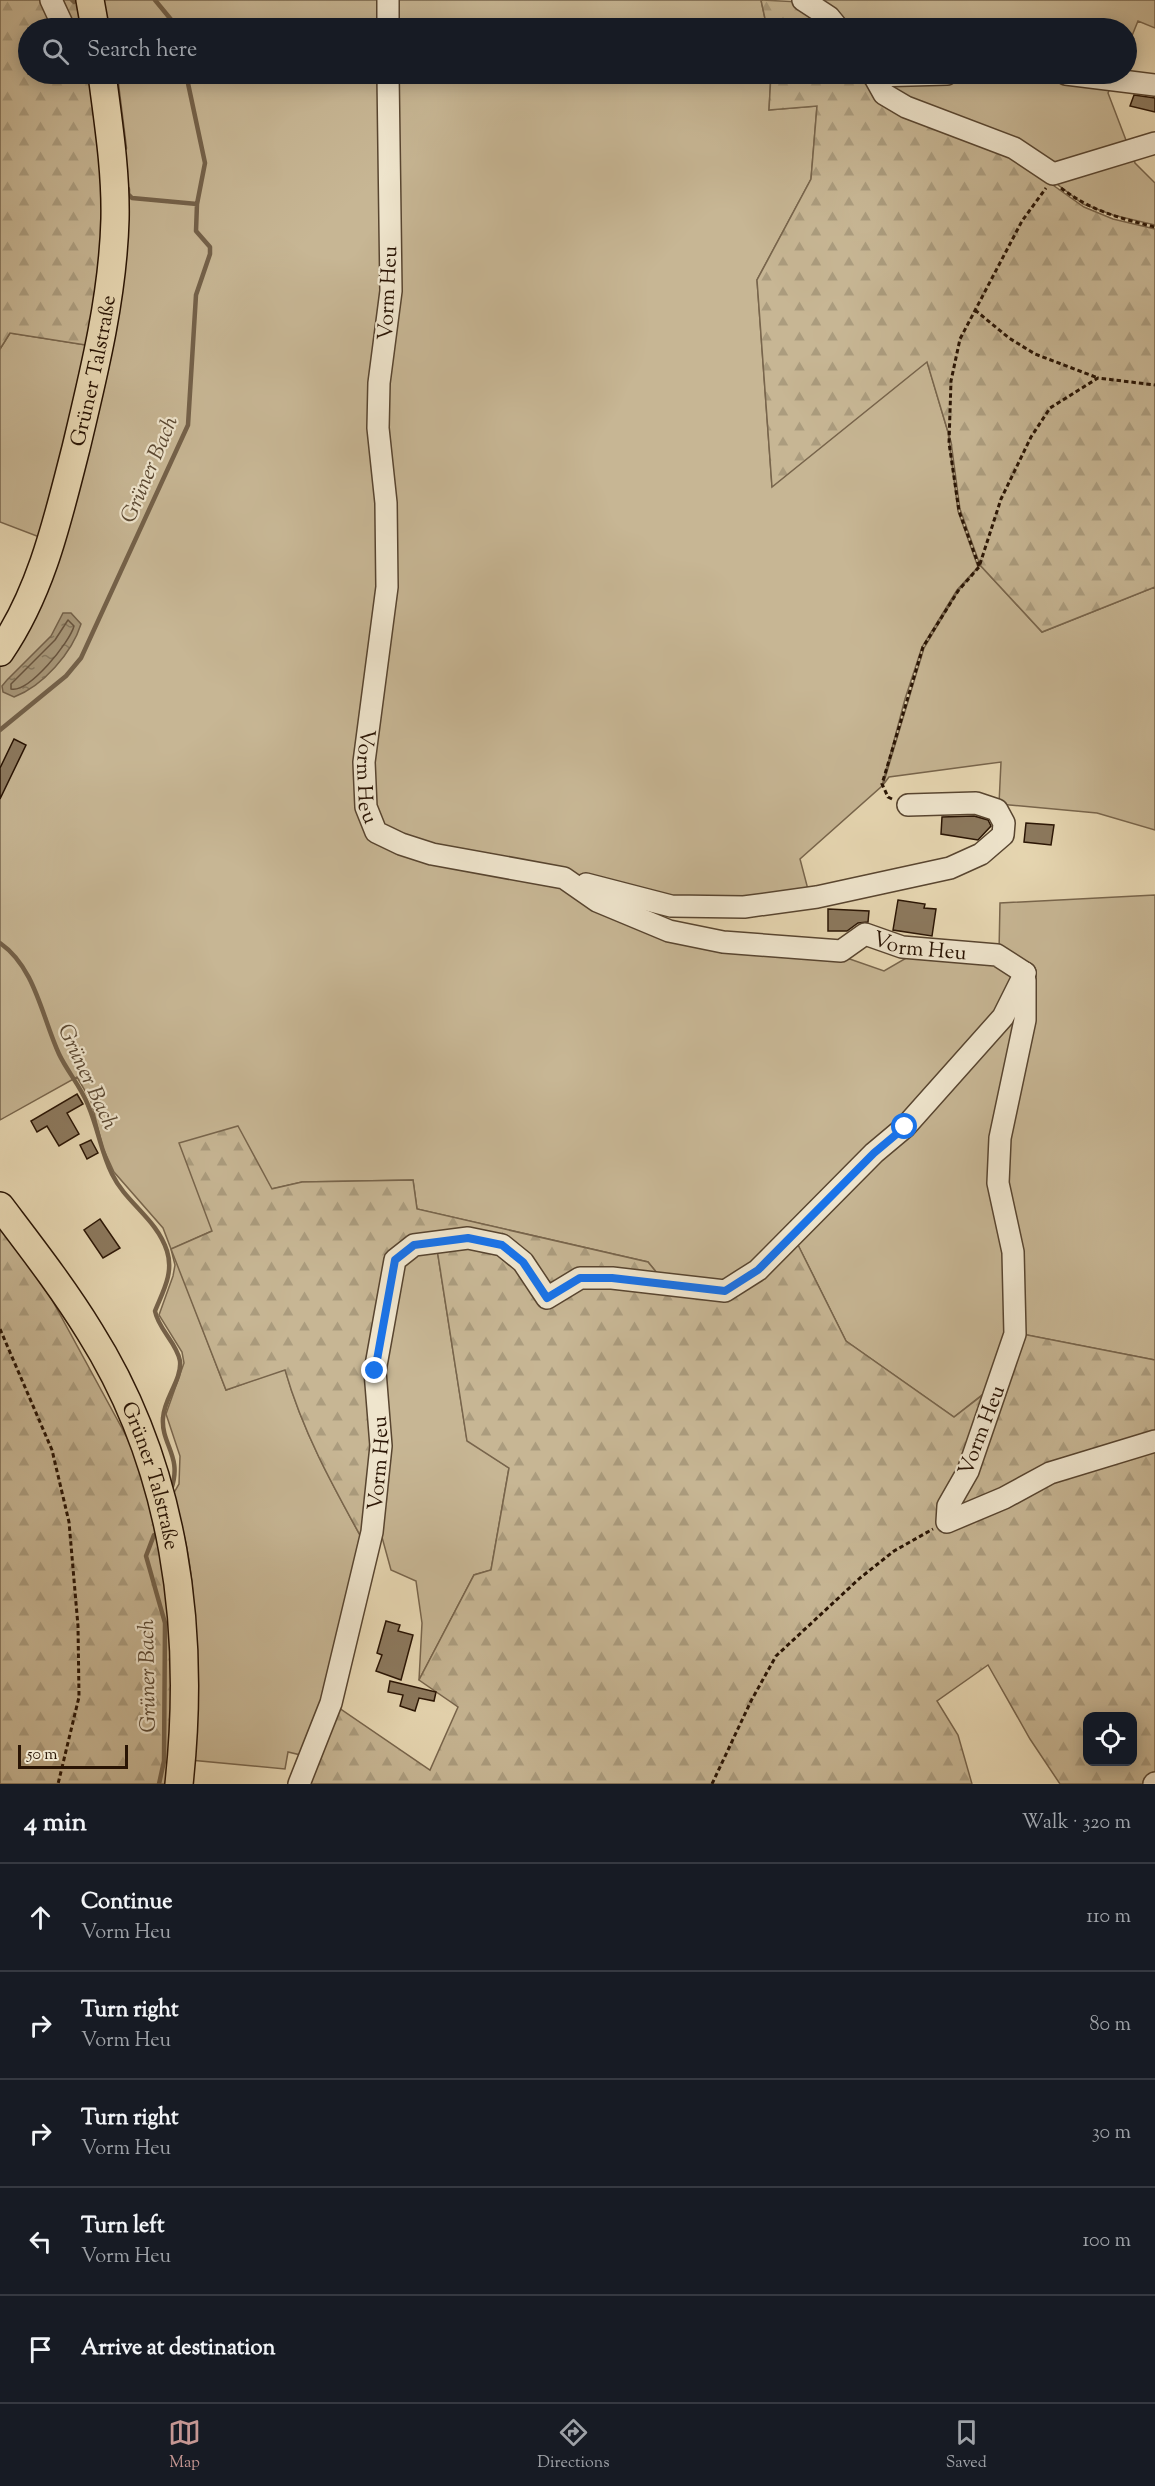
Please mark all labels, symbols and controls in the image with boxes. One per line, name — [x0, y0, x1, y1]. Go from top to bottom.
search box — [18, 18, 1137, 84]
icon: search — [39, 35, 72, 68]
text: Search here — [87, 35, 197, 67]
street label: Vorm Heu — [372, 245, 406, 341]
street label: Grüner Talstraße — [64, 293, 125, 450]
water label: Grüner Bach — [114, 412, 188, 529]
street label: Vorm Heu — [347, 727, 384, 829]
street label: Vorm Heu — [868, 925, 968, 969]
water label: Grüner Bach — [48, 1019, 125, 1136]
route start — [891, 1113, 917, 1139]
route end — [361, 1357, 387, 1383]
street label: Vorm Heu — [952, 1381, 1014, 1480]
street label: Grüner Talstraße — [112, 1397, 185, 1553]
street label: Vorm Heu — [361, 1415, 399, 1512]
water label: Grüner Bach — [132, 1619, 166, 1733]
map controls — [1083, 1712, 1137, 1766]
button: locate — [1083, 1712, 1137, 1766]
scale bar — [18, 1742, 128, 1770]
text: 50 m — [27, 1744, 58, 1767]
text: 4 min — [24, 1805, 87, 1842]
text: Walk · 320 m — [1022, 1809, 1131, 1838]
text: Continue — [81, 1887, 172, 1919]
icon: ahead — [24, 1901, 57, 1934]
text: 110 m — [1086, 1903, 1131, 1932]
text: Vorm Heu — [81, 1919, 171, 1948]
text: Turn right — [81, 1995, 178, 2027]
icon: right — [24, 2009, 57, 2042]
text: 80 m — [1090, 2011, 1131, 2040]
text: Vorm Heu — [81, 2027, 171, 2056]
text: Turn right — [81, 2103, 178, 2135]
icon: right — [24, 2117, 57, 2150]
text: 30 m — [1092, 2119, 1131, 2148]
text: Vorm Heu — [81, 2135, 171, 2164]
text: Turn left — [81, 2211, 164, 2243]
icon: left — [24, 2225, 57, 2258]
text: 100 m — [1082, 2227, 1131, 2256]
text: Vorm Heu — [81, 2243, 171, 2272]
icon: arrive — [24, 2333, 57, 2366]
text: Arrive at destination — [81, 2333, 276, 2365]
tab: Map — [168, 2416, 201, 2475]
tab: Directions — [537, 2416, 610, 2475]
tab: Saved — [946, 2416, 987, 2475]

